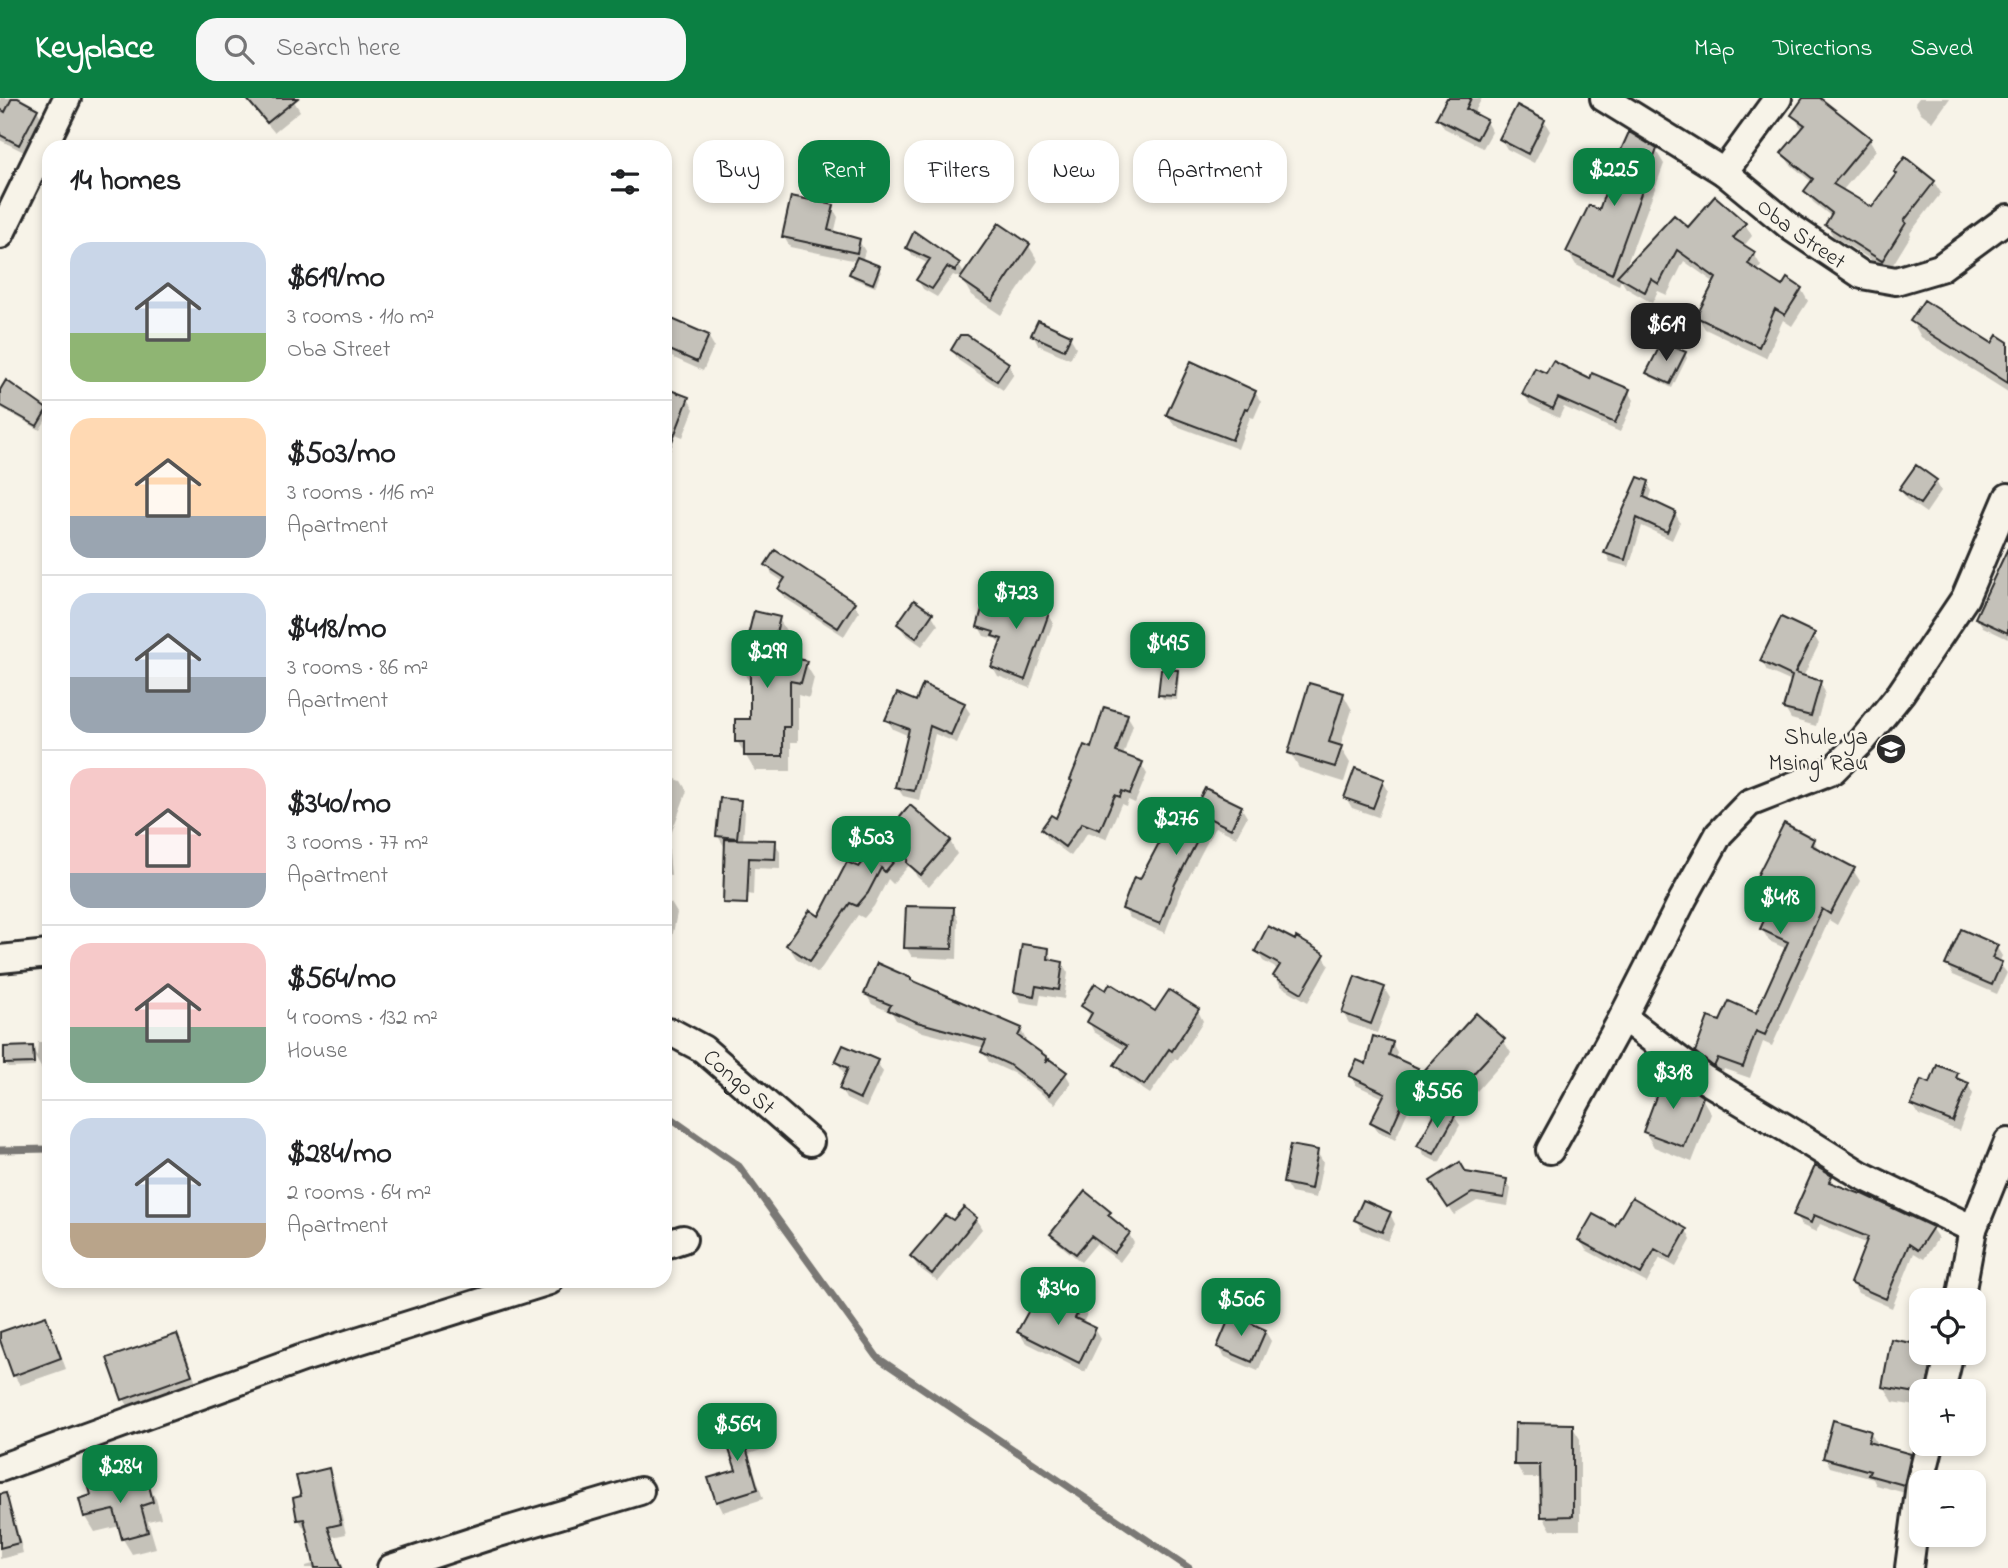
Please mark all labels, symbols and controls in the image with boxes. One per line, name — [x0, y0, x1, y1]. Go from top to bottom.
search box — [196, 18, 686, 81]
text: Keyplace — [35, 25, 154, 73]
icon: search — [220, 30, 258, 68]
text: Search here — [276, 30, 400, 68]
text: Map — [1694, 32, 1735, 67]
text: Directions — [1773, 32, 1872, 67]
text: Saved — [1910, 32, 1973, 67]
chip: Buy — [693, 140, 784, 203]
chip: Rent — [798, 140, 890, 203]
chip: Filters — [904, 140, 1014, 203]
chip: New — [1028, 140, 1119, 203]
chip: Apartment — [1133, 140, 1287, 203]
pin: $225 — [1573, 148, 1655, 208]
text: $225 — [1589, 154, 1639, 187]
text: 14 homes — [70, 160, 181, 204]
icon: filters — [606, 163, 644, 201]
street label: Oba Street — [1748, 191, 1852, 279]
text: $619/mo — [287, 257, 385, 301]
icon: home — [126, 270, 210, 354]
text: 3 rooms · 110 m² — [287, 301, 434, 334]
pin: $619 — [1625, 303, 1707, 363]
text: $619 — [1647, 309, 1685, 342]
text: Oba Street — [287, 334, 390, 367]
text: $503/mo — [287, 433, 396, 477]
icon: home — [126, 446, 210, 530]
text: 3 rooms · 116 m² — [287, 477, 434, 510]
text: Apartment — [287, 510, 388, 543]
pin: $723 — [975, 572, 1057, 631]
text: $723 — [994, 577, 1038, 610]
text: $418/mo — [287, 608, 386, 652]
icon: home — [126, 621, 210, 705]
pin: $495 — [1127, 622, 1209, 682]
text: $495 — [1146, 628, 1190, 661]
pin: $299 — [726, 630, 808, 690]
text: $299 — [747, 636, 787, 669]
text: 3 rooms · 86 m² — [287, 652, 428, 685]
text: Apartment — [287, 685, 388, 718]
place label: Shule ya Msingi Rau — [1768, 722, 1868, 782]
school or university icon: Shule ya Msingi Rau — [1874, 732, 1908, 766]
text: $340/mo — [287, 783, 391, 827]
icon: home — [126, 796, 210, 880]
pin: $276 — [1135, 798, 1217, 857]
text: $276 — [1154, 803, 1198, 836]
pin: $503 — [830, 816, 912, 876]
text: $503 — [848, 822, 894, 855]
text: 3 rooms · 77 m² — [287, 827, 429, 860]
text: Apartment — [287, 860, 388, 893]
pin: $418 — [1739, 876, 1821, 936]
text: $418 — [1760, 882, 1800, 915]
text: $564/mo — [287, 958, 396, 1002]
icon: home — [126, 971, 210, 1055]
text: 4 rooms · 132 m² — [287, 1002, 438, 1035]
text: House — [287, 1035, 347, 1068]
street label: Congo St — [695, 1042, 782, 1124]
pin: $318 — [1632, 1052, 1714, 1111]
text: $318 — [1653, 1057, 1693, 1090]
pin: $556 — [1396, 1070, 1478, 1130]
text: $556 — [1412, 1076, 1462, 1109]
text: $284/mo — [287, 1133, 392, 1177]
icon: home — [126, 1146, 210, 1230]
text: 2 rooms · 64 m² — [287, 1177, 431, 1210]
text: Apartment — [287, 1210, 388, 1243]
pin: $340 — [1017, 1268, 1099, 1327]
text: $340 — [1037, 1273, 1079, 1306]
pin: $506 — [1200, 1278, 1282, 1338]
text: $506 — [1217, 1284, 1265, 1317]
map controls — [1909, 1288, 1986, 1547]
button: locate — [1909, 1288, 1986, 1365]
button: + — [1909, 1379, 1986, 1456]
pin: $564 — [696, 1404, 778, 1463]
text: $564 — [714, 1409, 760, 1442]
pin: $284 — [79, 1446, 161, 1505]
text: $284 — [98, 1451, 142, 1484]
button: − — [1909, 1470, 1986, 1547]

